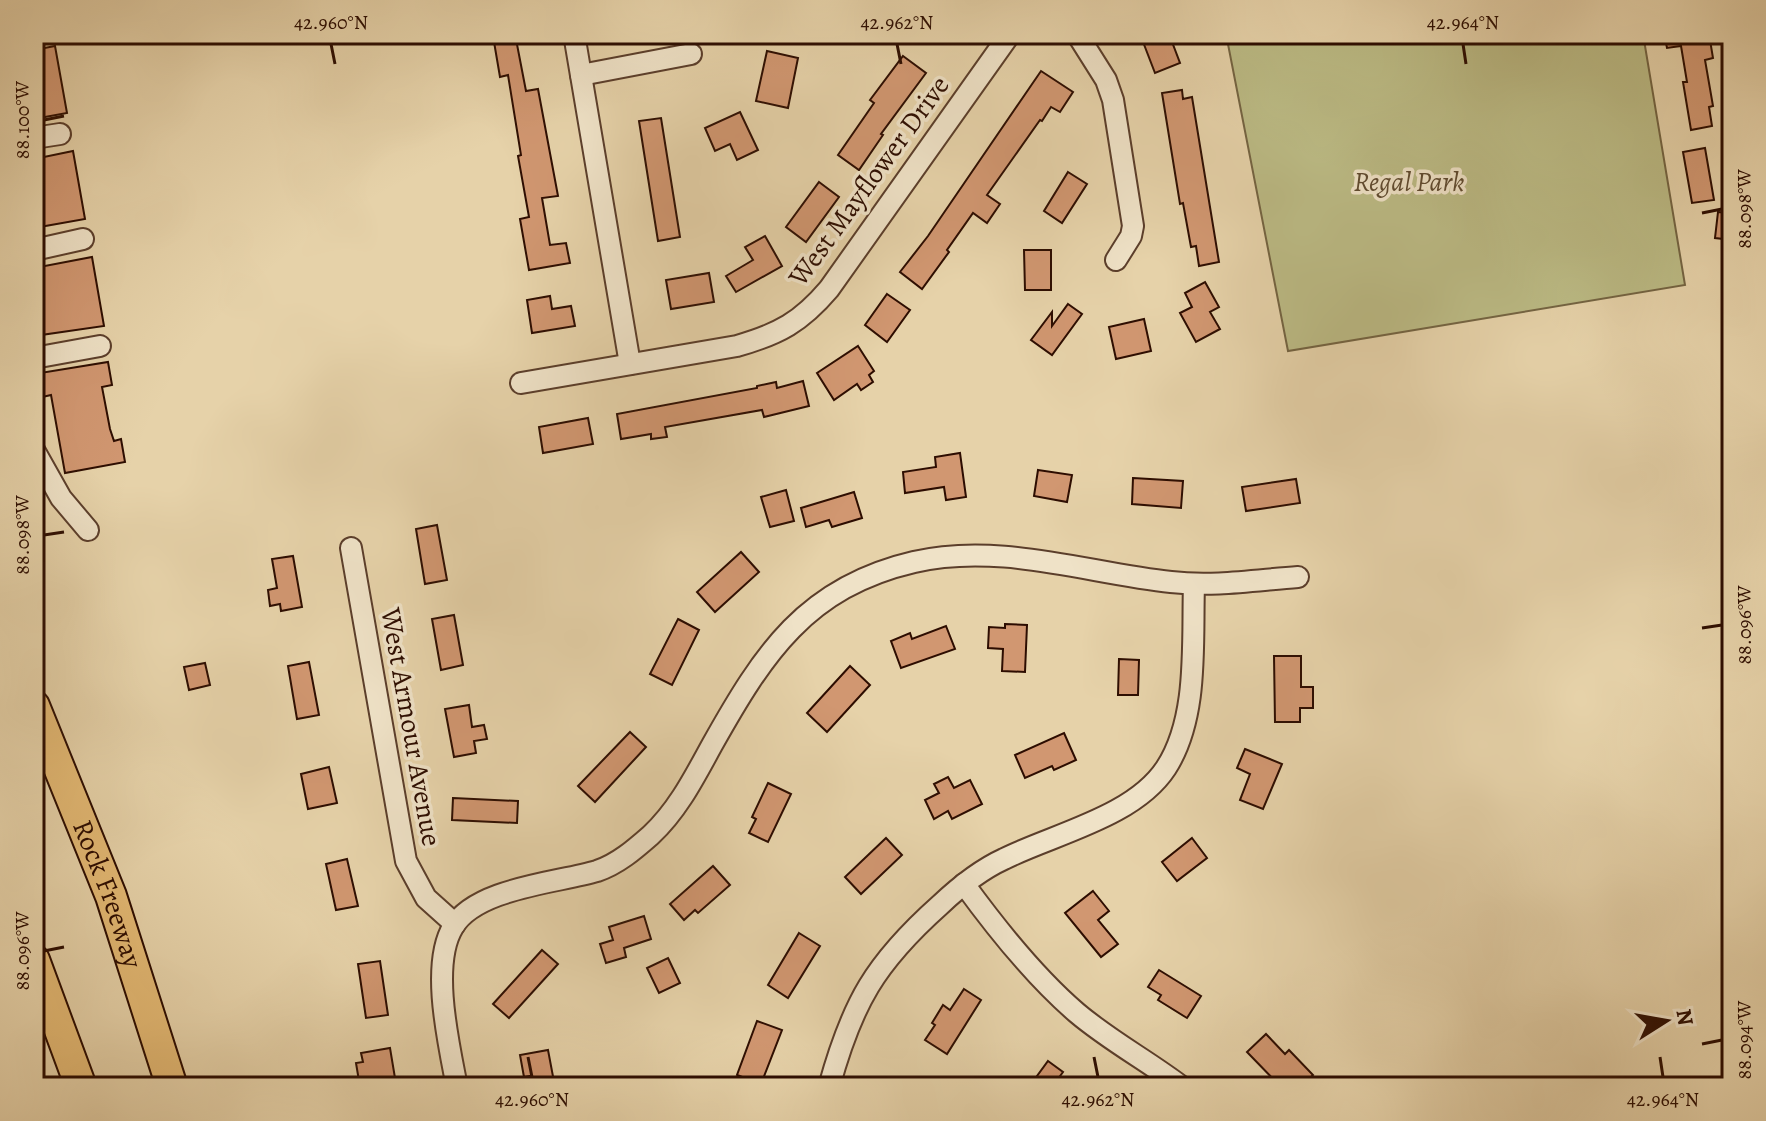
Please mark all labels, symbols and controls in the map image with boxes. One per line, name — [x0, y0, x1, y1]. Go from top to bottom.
text: 42.960°N — [294, 9, 368, 36]
text: 42.962°N — [861, 9, 933, 36]
text: 42.964°N — [1427, 9, 1499, 36]
street label: West Mayflower Drive — [779, 68, 958, 295]
text: 88.100°W — [9, 80, 36, 159]
park label: Regal Park — [1354, 163, 1464, 201]
text: 88.098°W — [1731, 169, 1758, 249]
text: 88.098°W — [9, 495, 36, 575]
text: 88.096°W — [1731, 585, 1758, 665]
street label: West Armour Avenue — [371, 604, 451, 849]
street label: Rock Freeway — [63, 814, 152, 973]
text: 88.096°W — [9, 911, 36, 991]
north arrow — [1626, 981, 1706, 1061]
text: 88.094°W — [1731, 1000, 1758, 1080]
text: N — [1668, 1007, 1701, 1028]
text: 42.960°N — [495, 1086, 569, 1113]
text: 42.962°N — [1062, 1086, 1134, 1113]
text: 42.964°N — [1627, 1086, 1699, 1113]

